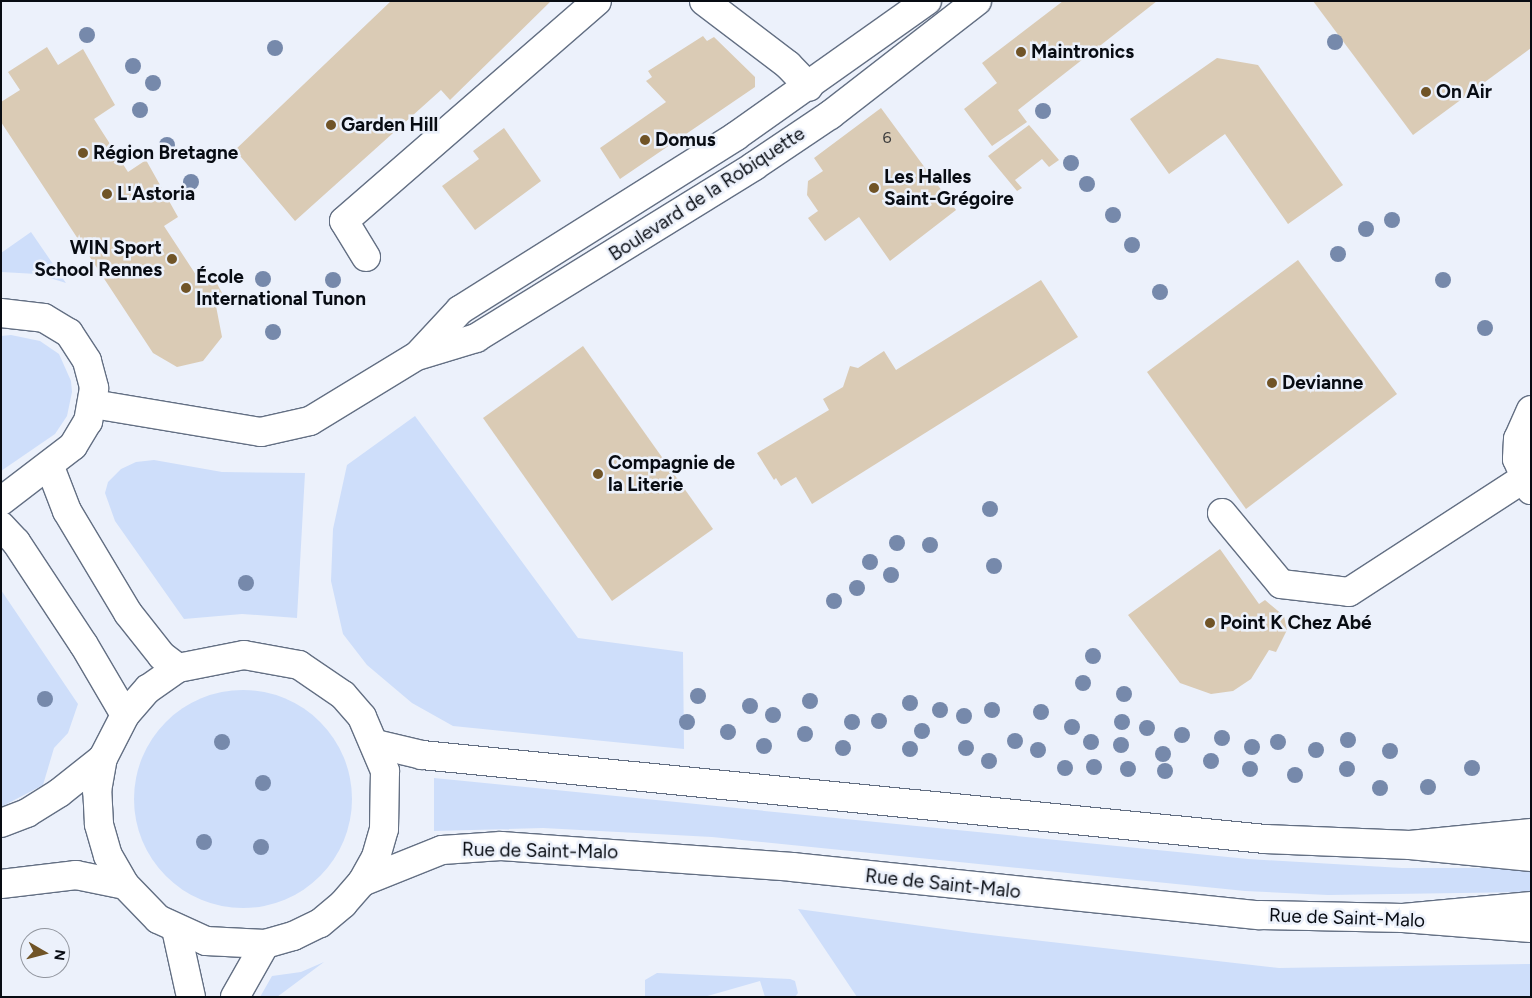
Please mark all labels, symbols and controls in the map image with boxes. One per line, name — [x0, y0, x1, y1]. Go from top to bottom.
place label: Maintronics — [1031, 41, 1134, 63]
marker: Maintronics — [1015, 46, 1027, 58]
place label: On Air — [1436, 81, 1492, 103]
marker: On Air — [1420, 86, 1432, 98]
place label: Garden Hill — [341, 114, 438, 136]
marker: Garden Hill — [325, 119, 337, 131]
street label: Boulevard de la Robiquette — [605, 122, 809, 266]
house number: 6 — [882, 128, 892, 148]
place label: Domus — [655, 129, 716, 151]
marker: Domus — [639, 134, 651, 146]
place label: Région Bretagne — [93, 142, 238, 164]
marker: Région Bretagne — [77, 147, 89, 159]
place label: Les Halles Saint-Grégoire — [884, 166, 1014, 210]
marker: Les Halles Saint-Grégoire — [868, 182, 880, 194]
place label: L'Astoria — [117, 183, 195, 205]
marker: L'Astoria — [101, 188, 113, 200]
place label: WIN Sport School Rennes — [34, 237, 162, 281]
marker: WIN Sport School Rennes — [166, 253, 178, 265]
place label: École International Tunon — [196, 266, 366, 310]
marker: École International Tunon — [180, 282, 192, 294]
place label: Devianne — [1282, 372, 1363, 394]
marker: Devianne — [1266, 377, 1278, 389]
place label: Compagnie de la Literie — [608, 452, 735, 496]
marker: Compagnie de la Literie — [592, 468, 604, 480]
place label: Point K Chez Abé — [1220, 612, 1372, 634]
marker: Point K Chez Abé — [1204, 617, 1216, 629]
street label: Rue de Saint-Malo — [462, 838, 618, 864]
street label: Rue de Saint-Malo — [864, 864, 1022, 904]
street label: Rue de Saint-Malo — [1269, 904, 1425, 932]
north arrow — [20, 928, 70, 978]
text: N — [50, 948, 69, 962]

